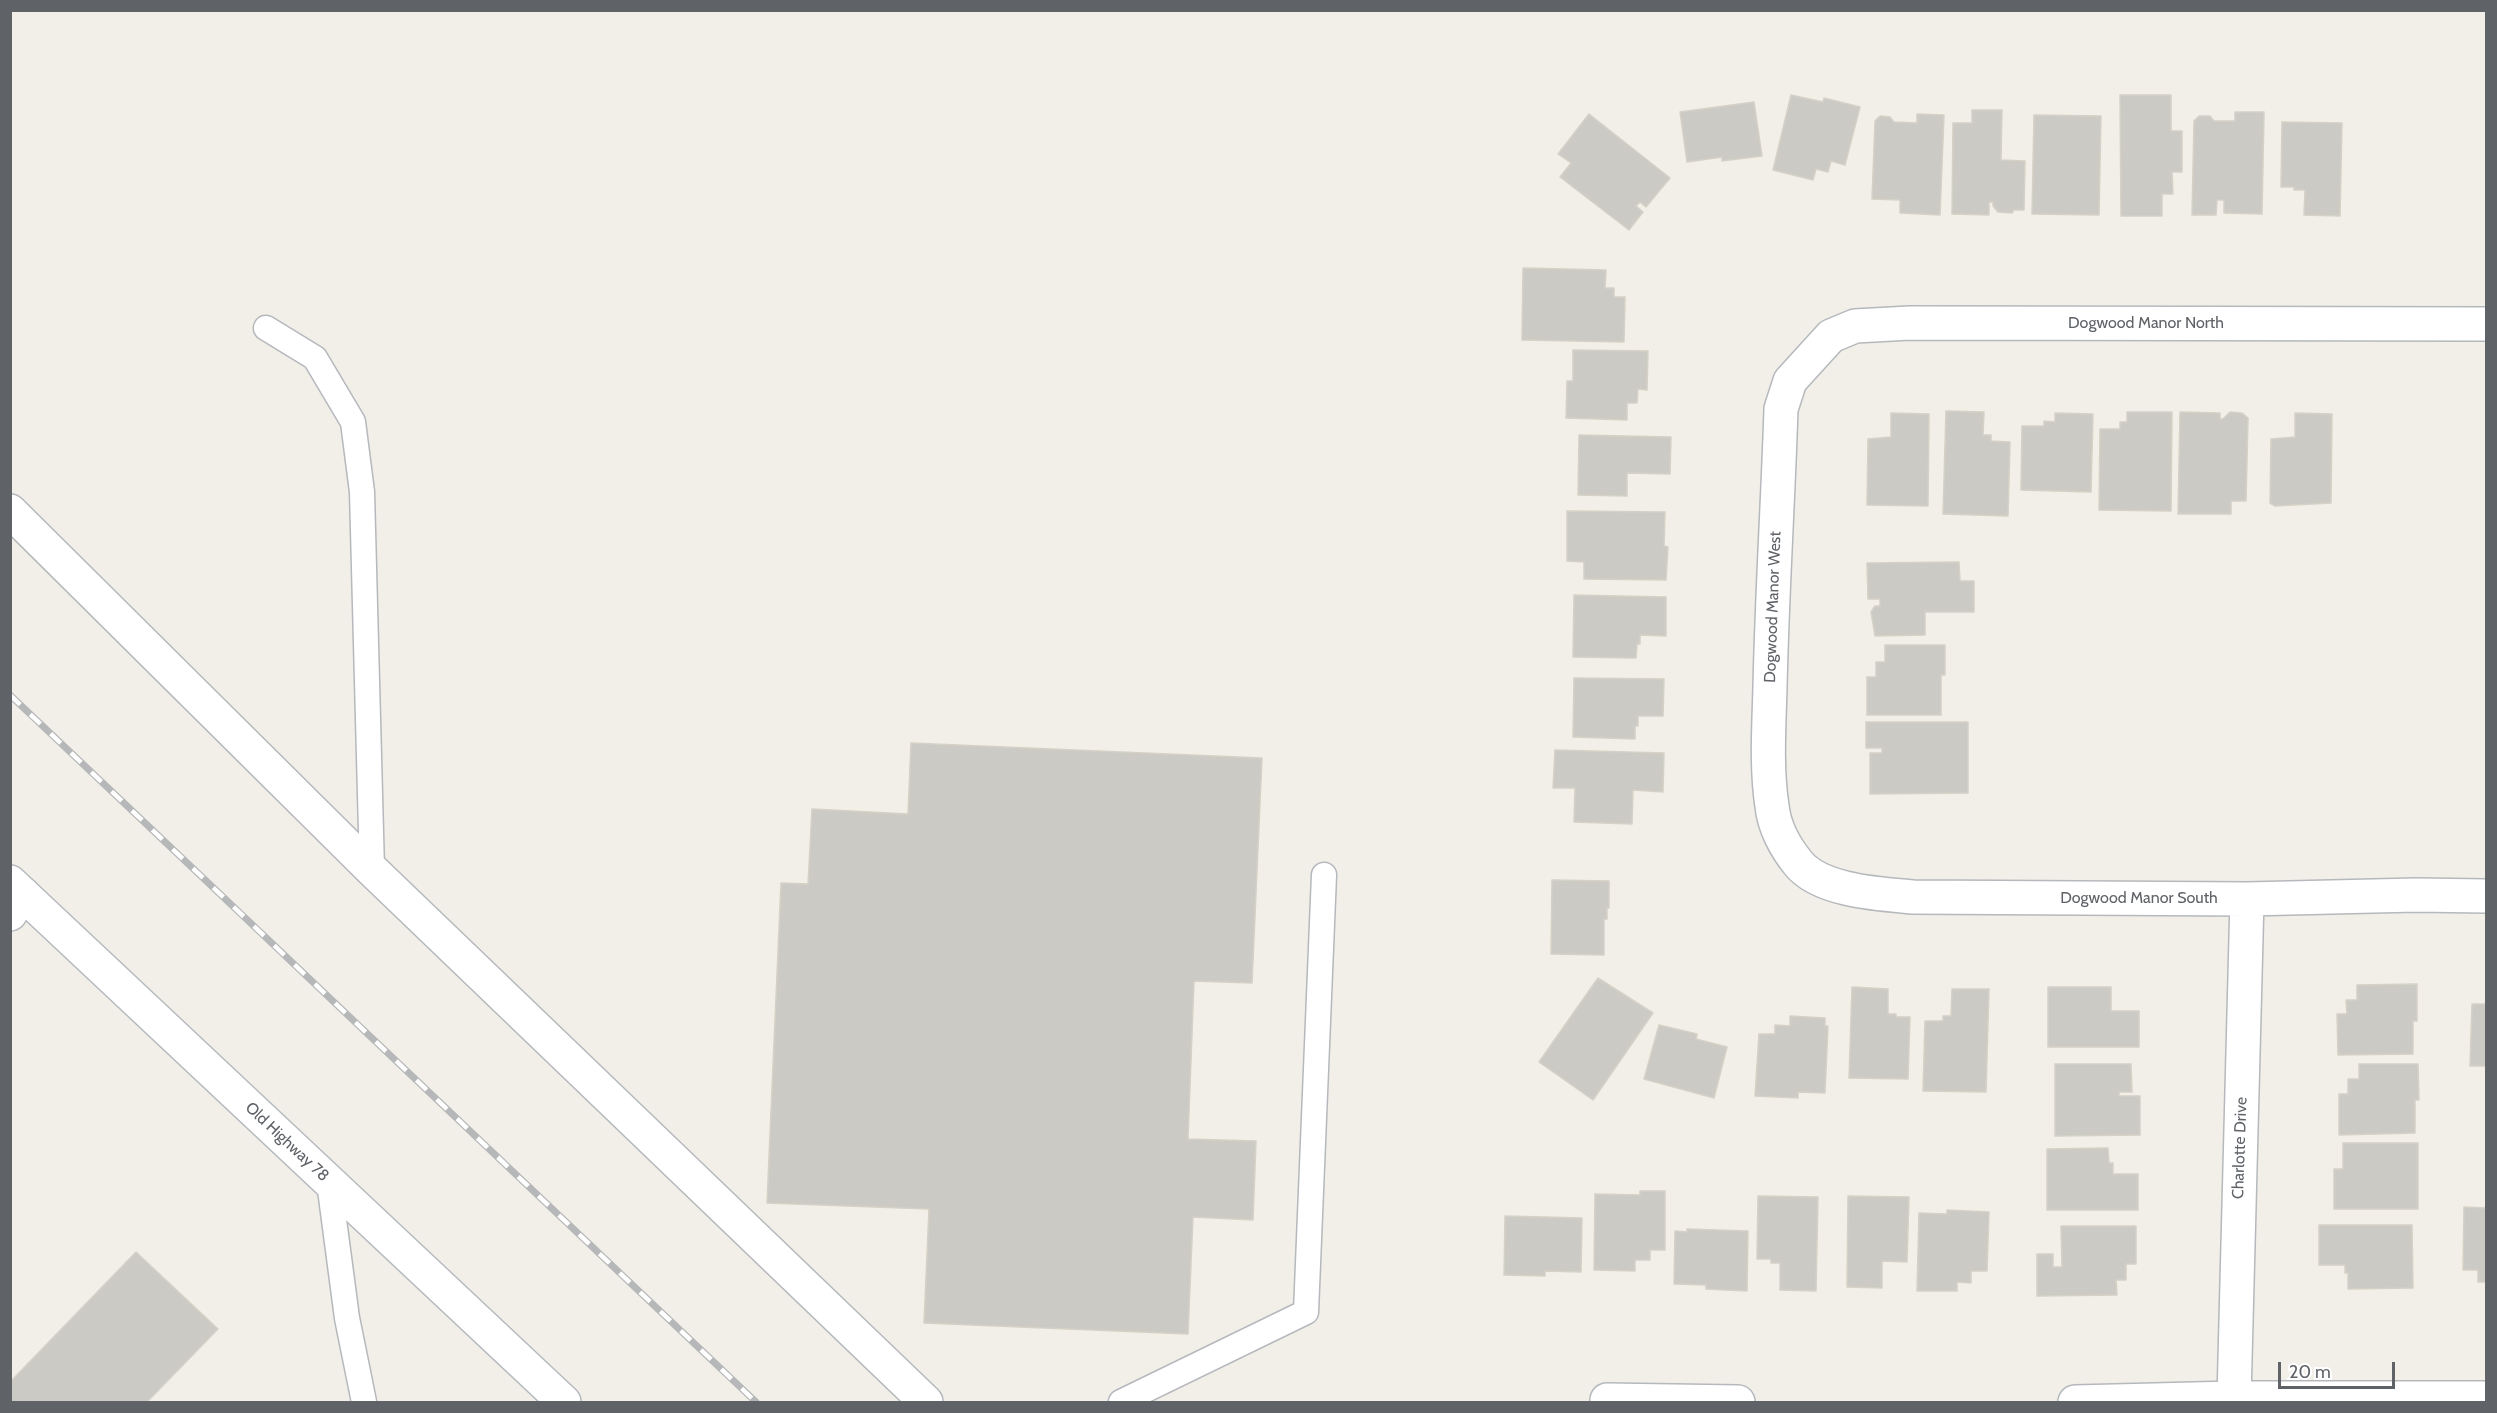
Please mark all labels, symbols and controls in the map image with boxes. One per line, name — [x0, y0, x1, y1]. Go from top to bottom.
street label: Dogwood Manor North — [2068, 313, 2224, 333]
street label: Dogwood Manor West — [1761, 531, 1785, 683]
street label: Dogwood Manor South — [2060, 888, 2218, 908]
street label: Charlotte Drive — [2229, 1097, 2251, 1199]
street label: Old Highway 78 — [241, 1098, 333, 1186]
scale bar — [2281, 1350, 2398, 1388]
text: 20 m — [2289, 1361, 2331, 1383]

